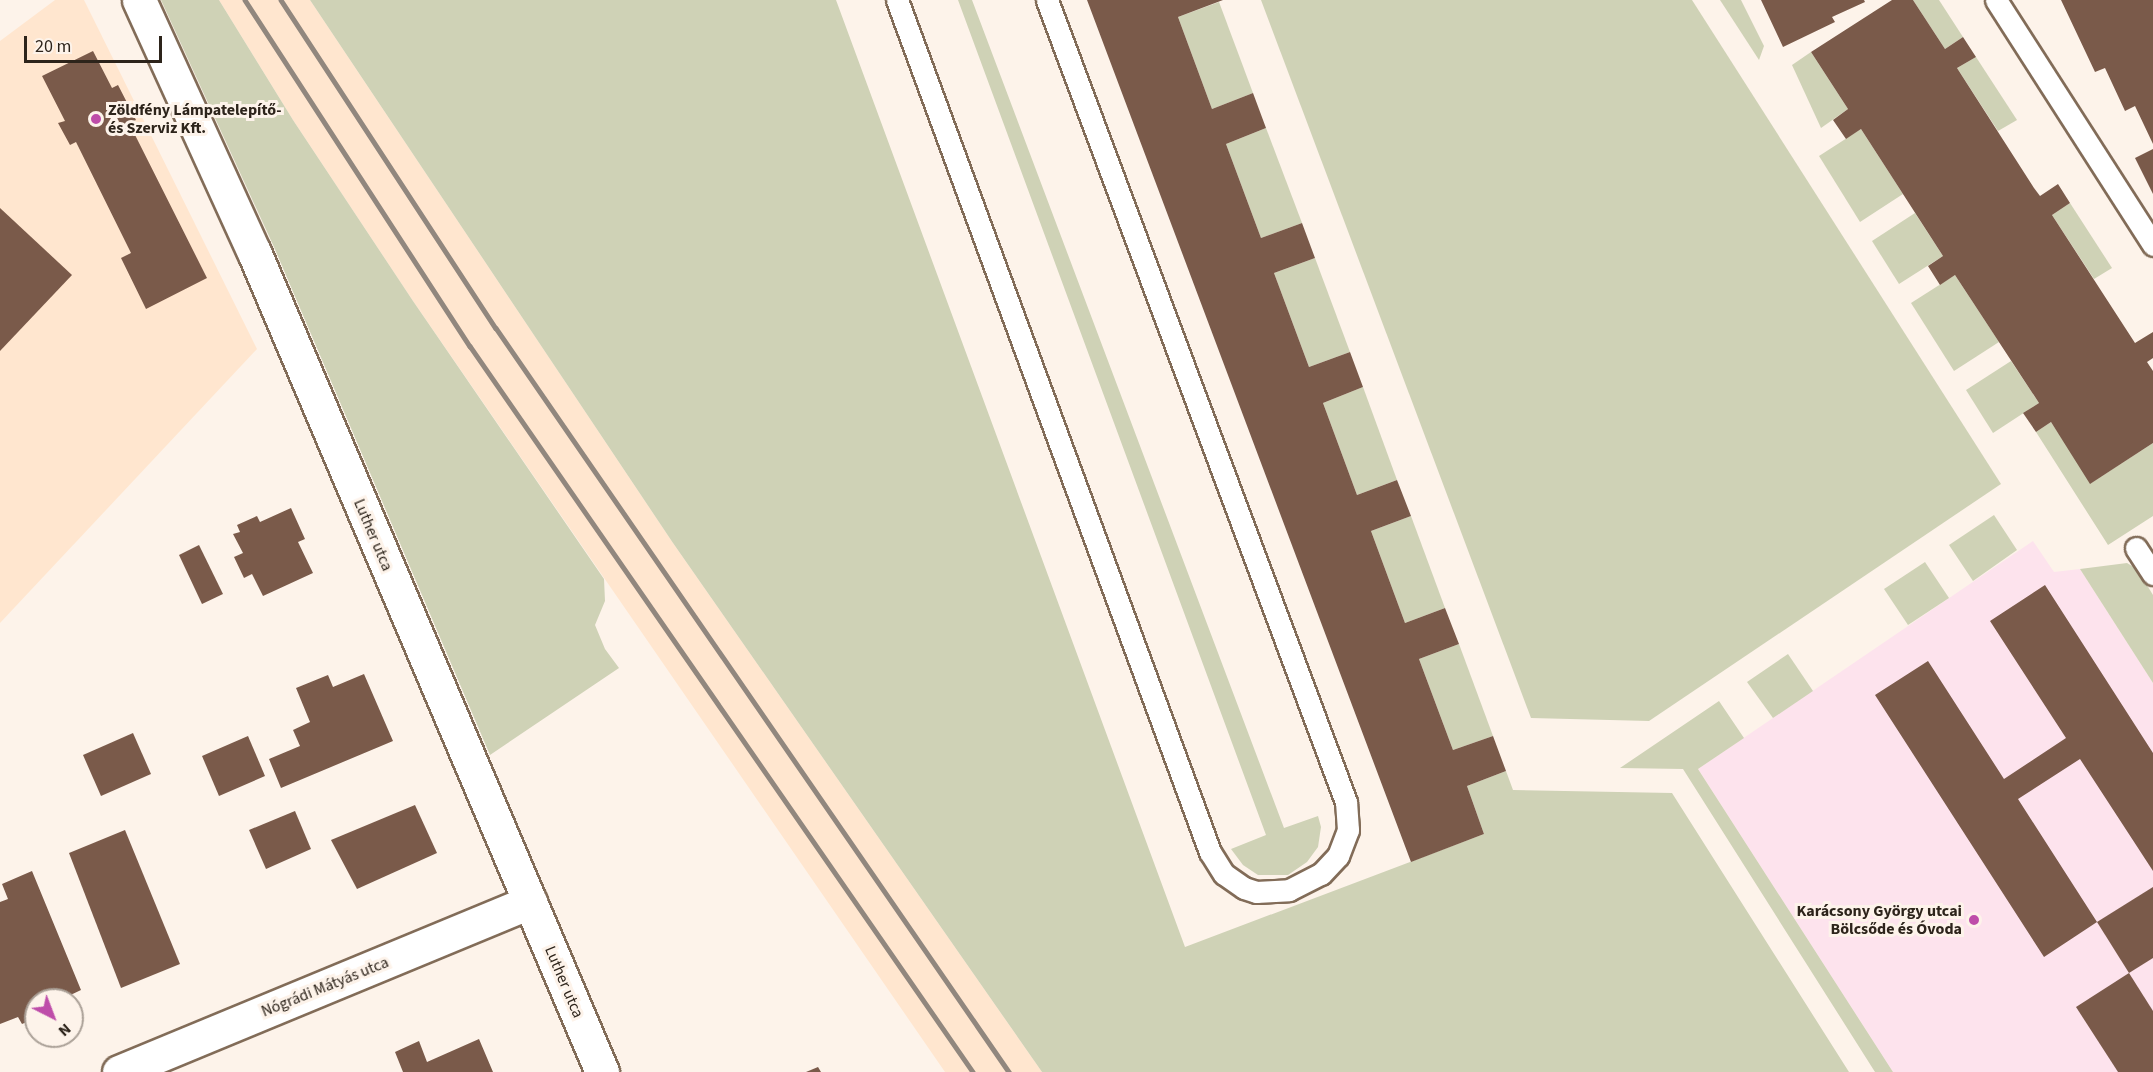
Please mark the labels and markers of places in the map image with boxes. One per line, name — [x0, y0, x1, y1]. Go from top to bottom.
place label: Zöldfény Lámpatelepítő- és Szerviz Kft. — [108, 100, 282, 138]
marker: Zöldfény Lámpatelepítő- és Szerviz Kft. — [89, 112, 103, 126]
place label: Karácsony György utcai Bölcsőde és Óvoda — [1797, 901, 1962, 939]
marker: Karácsony György utcai Bölcsőde és Óvoda — [1967, 913, 1981, 927]

